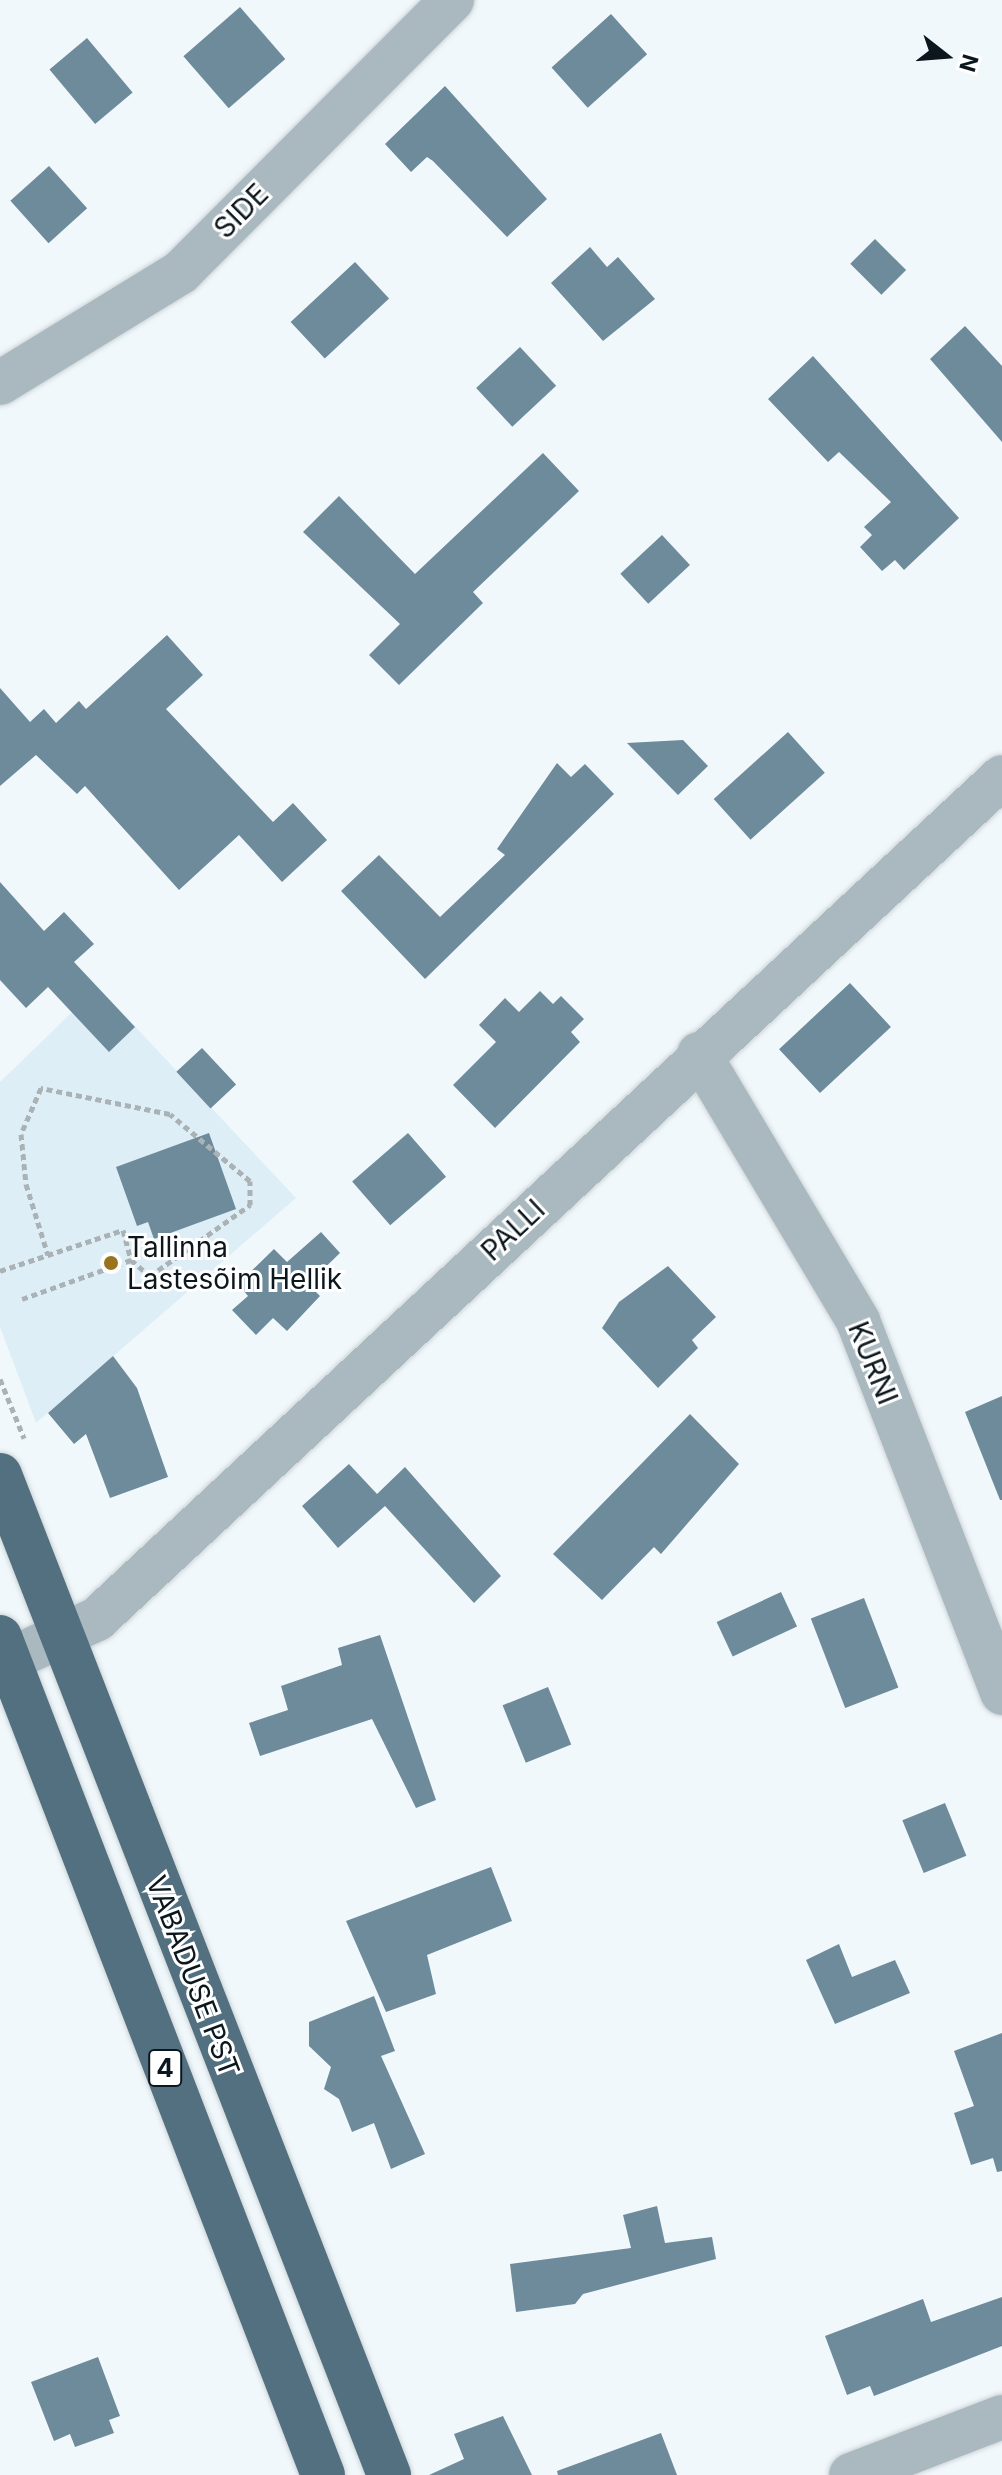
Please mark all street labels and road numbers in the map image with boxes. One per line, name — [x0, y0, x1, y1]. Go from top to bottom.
street label: SIDE — [207, 177, 275, 245]
street label: PALLI — [474, 1192, 552, 1268]
street label: KURNI — [841, 1317, 905, 1409]
street label: VABADUSE PST — [139, 1871, 247, 2081]
road number: 4 — [147, 2046, 183, 2090]

